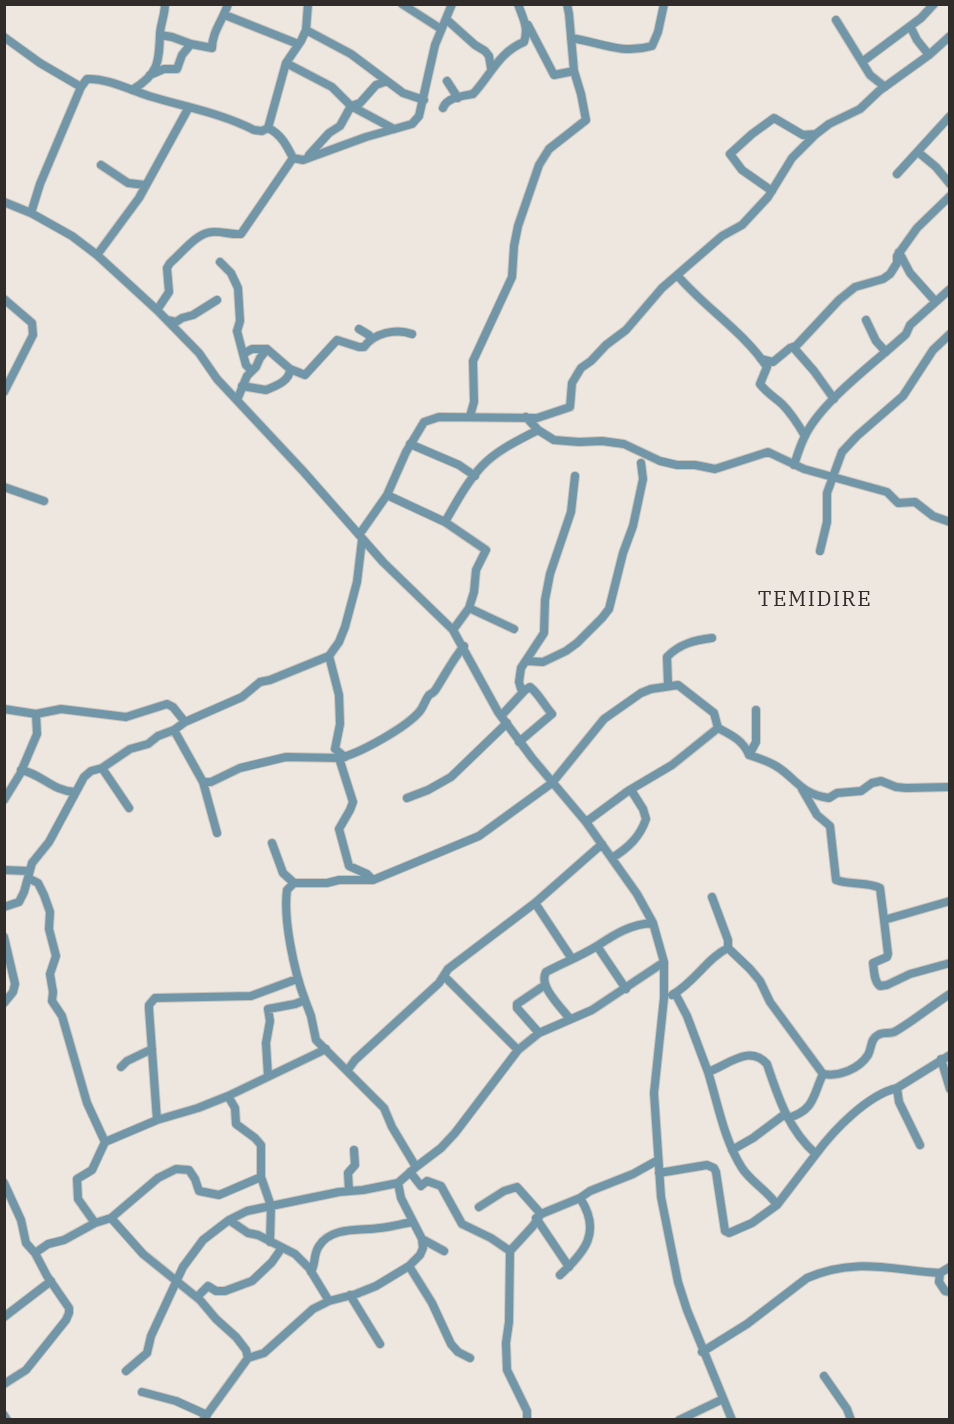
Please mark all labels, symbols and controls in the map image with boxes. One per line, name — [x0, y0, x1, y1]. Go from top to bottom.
district label: TEMIDIRE — [758, 587, 872, 613]

